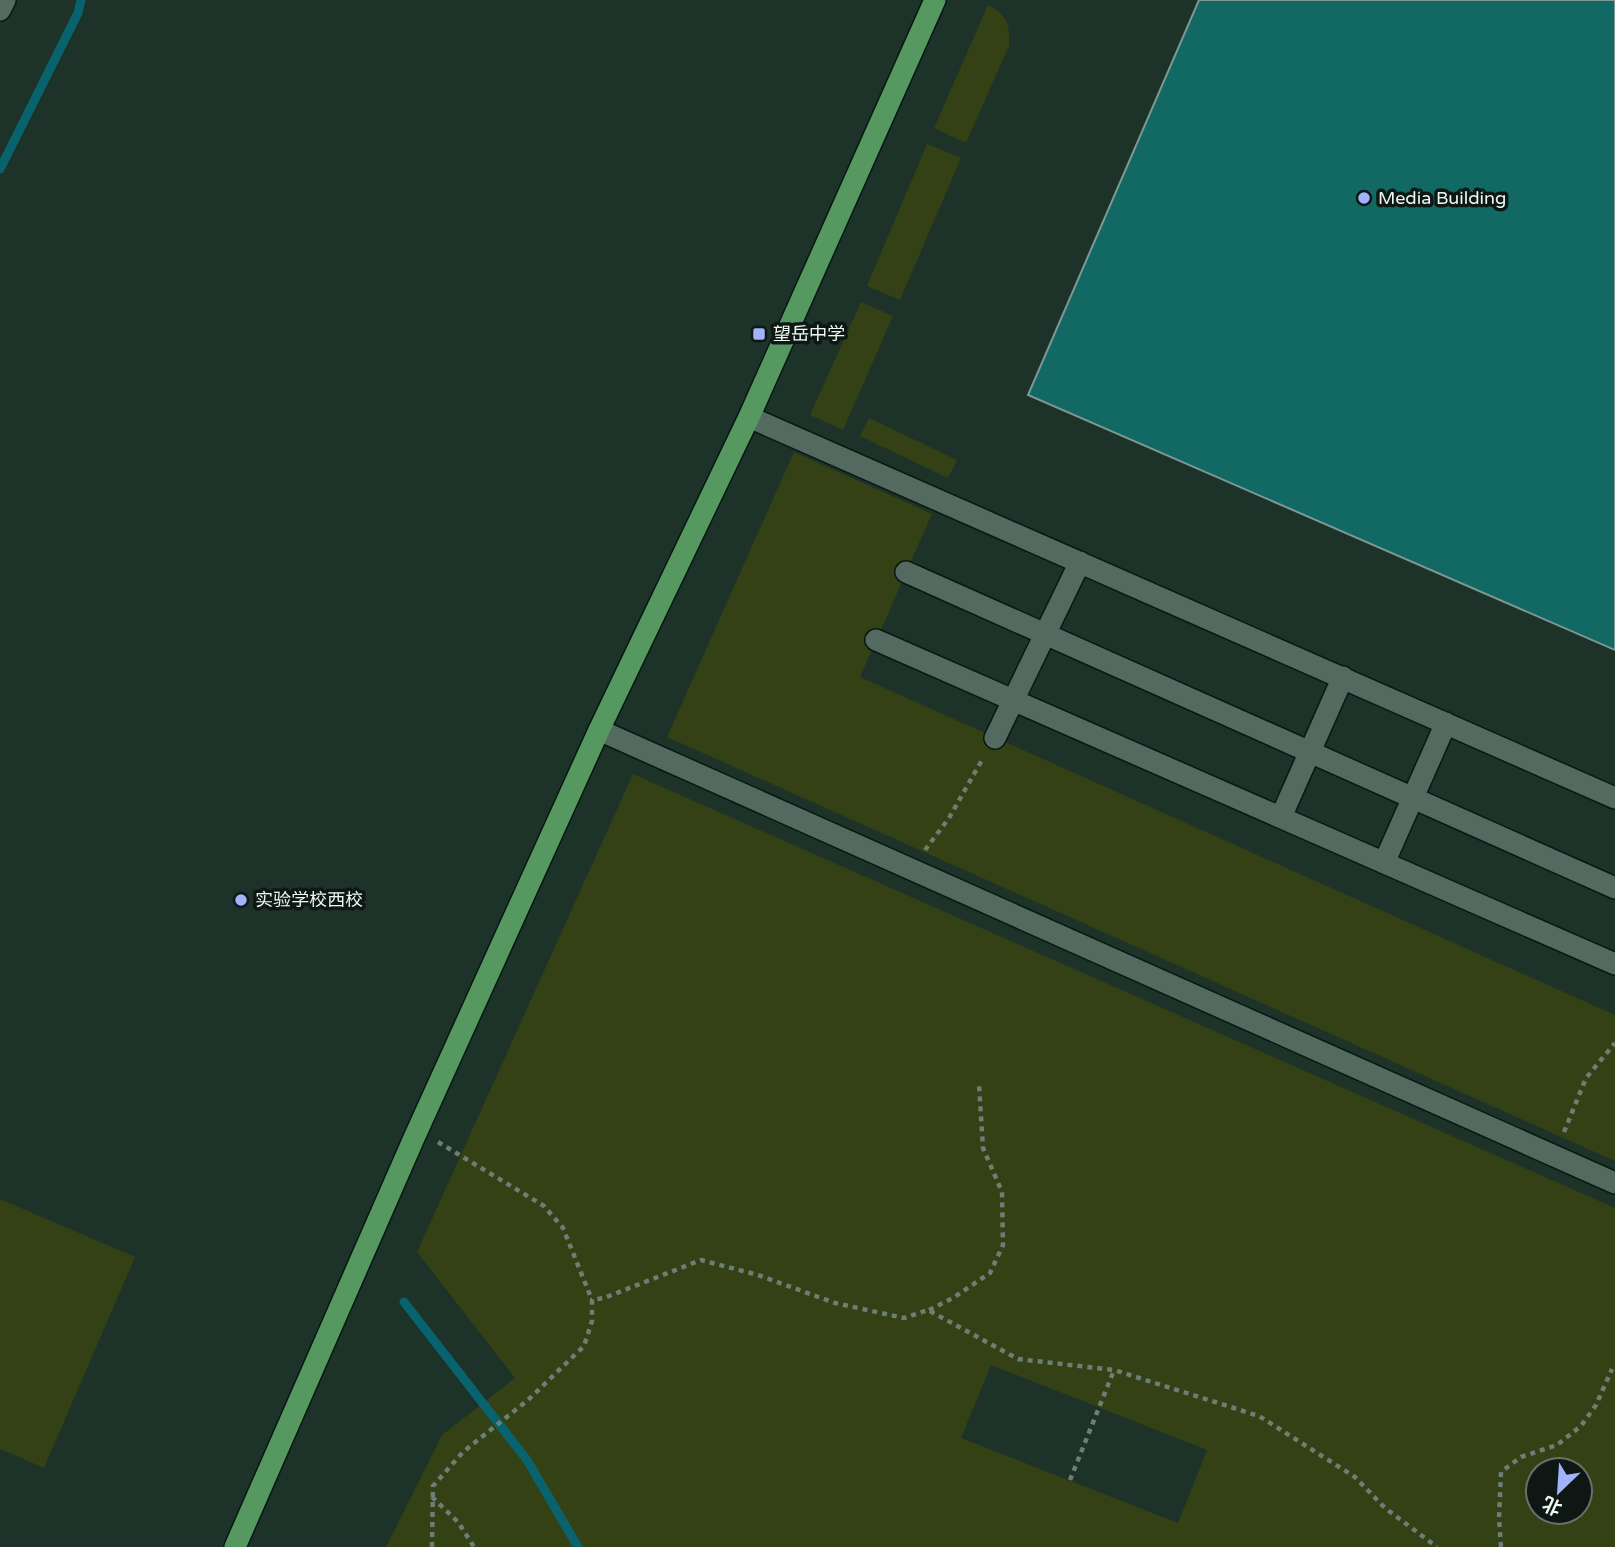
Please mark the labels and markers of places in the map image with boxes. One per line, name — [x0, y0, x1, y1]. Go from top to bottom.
place label: Media Building — [1378, 187, 1506, 209]
marker: Media Building — [1356, 190, 1372, 206]
place label: 望岳中学 — [773, 323, 845, 345]
marker: 望岳中学 — [751, 326, 767, 342]
place label: 实验学校西校 — [255, 889, 363, 911]
marker: 实验学校西校 — [233, 892, 249, 908]

